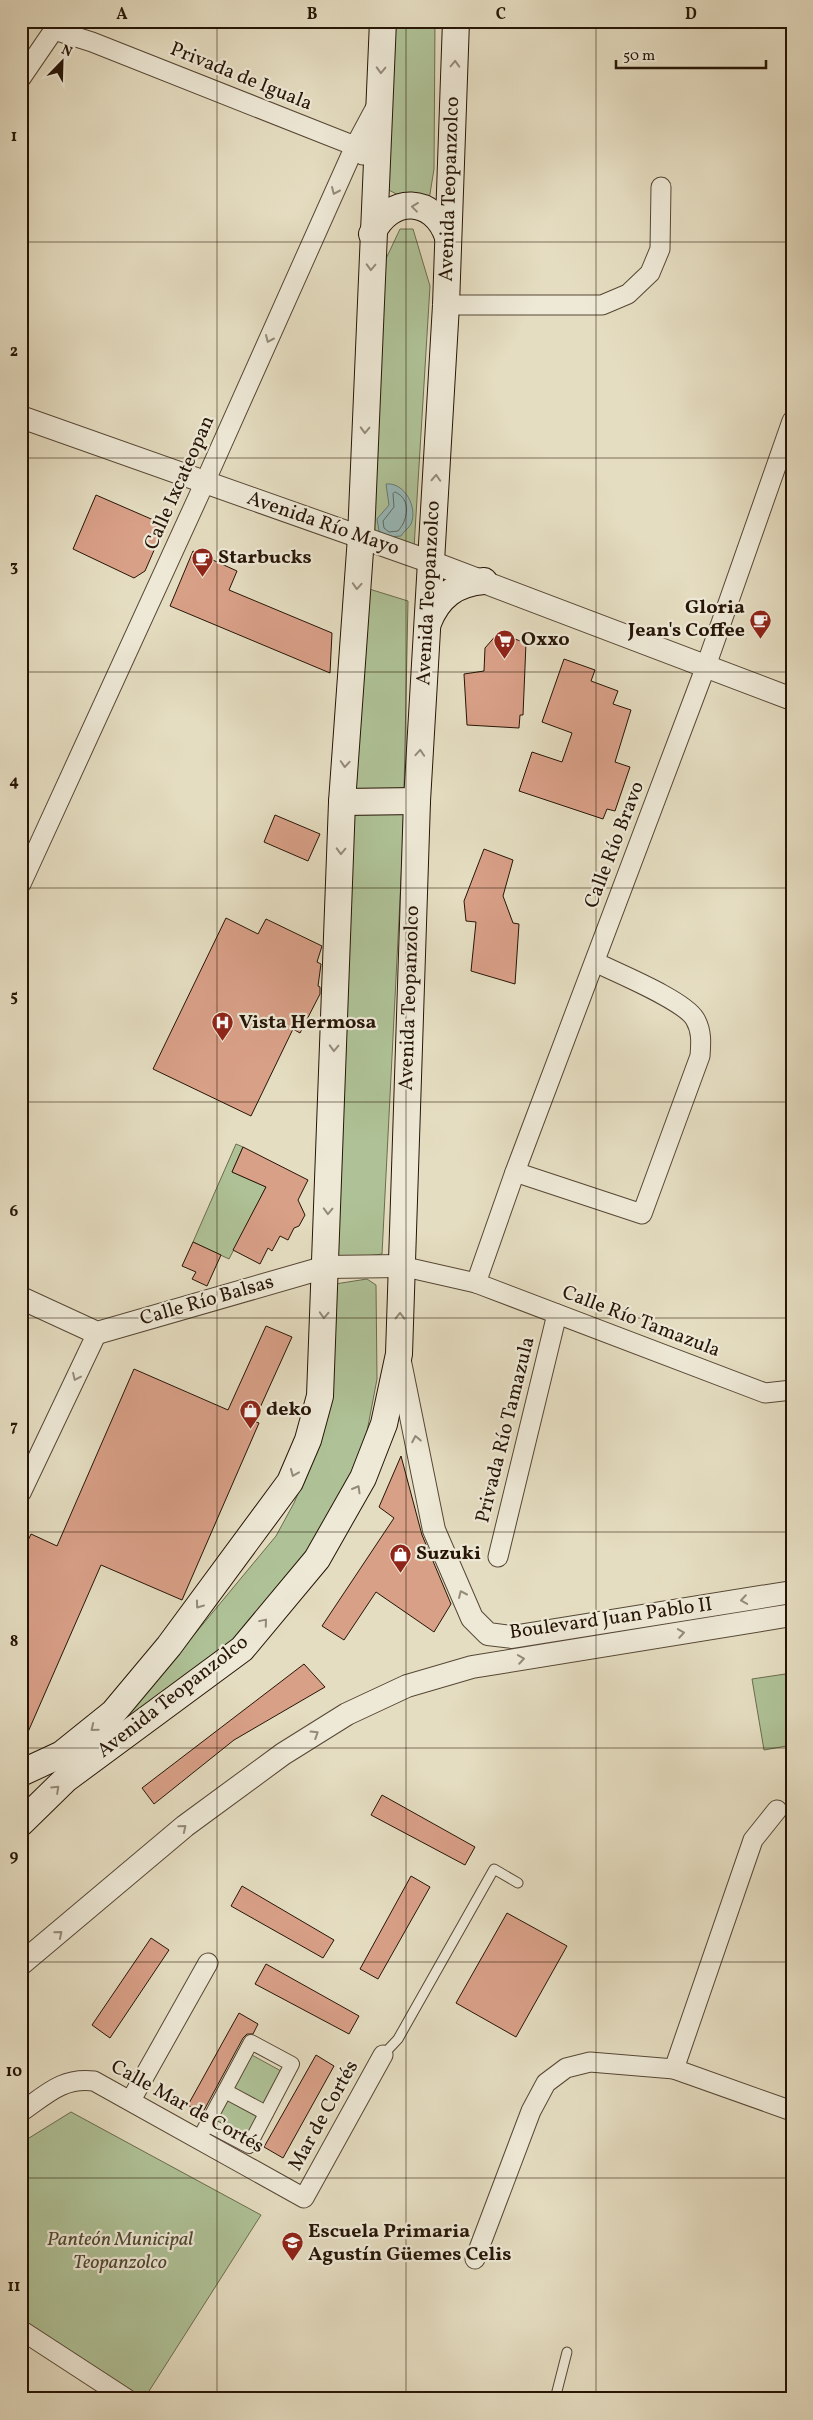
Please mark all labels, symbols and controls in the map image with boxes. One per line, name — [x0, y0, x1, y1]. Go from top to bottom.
text: A — [116, 4, 128, 26]
text: B — [307, 4, 318, 26]
text: C — [496, 4, 506, 26]
text: D — [685, 4, 697, 26]
street label: Privada de Iguala — [166, 36, 316, 118]
north arrow — [38, 38, 88, 88]
scale bar — [616, 38, 766, 70]
text: N — [58, 41, 75, 62]
text: 50 m — [623, 46, 655, 67]
one-way arrow — [449, 60, 460, 68]
one-way arrow — [376, 66, 386, 74]
street label: Avenida Teopanzolco — [433, 96, 467, 282]
text: 1 — [11, 126, 17, 148]
one-way arrow — [330, 186, 341, 195]
one-way arrow — [410, 202, 418, 213]
one-way arrow — [366, 264, 376, 271]
one-way arrow — [264, 334, 275, 343]
text: 2 — [10, 341, 18, 363]
street label: Calle Ixcateopan — [138, 411, 222, 555]
one-way arrow — [359, 426, 370, 434]
one-way arrow — [431, 474, 442, 482]
street label: Avenida Río Mayo — [243, 485, 403, 563]
street label: Avenida Teopanzolco — [410, 500, 448, 686]
place label: Starbucks — [218, 544, 312, 572]
cafe icon: Starbucks — [190, 546, 214, 577]
text: 3 — [10, 556, 18, 578]
one-way arrow — [352, 582, 363, 590]
place label: Gloria Jean's Coffee — [627, 594, 745, 645]
cafe icon: Gloria Jean's Coffee — [749, 608, 773, 639]
place label: Oxxo — [521, 626, 570, 654]
supermarket icon: Oxxo — [493, 628, 517, 659]
one-way arrow — [414, 748, 425, 756]
one-way arrow — [340, 761, 351, 769]
text: 4 — [9, 771, 19, 793]
street label: Calle Río Bravo — [578, 777, 652, 913]
one-way arrow — [335, 847, 346, 855]
street label: Avenida Teopanzolco — [393, 905, 427, 1091]
text: 5 — [10, 986, 18, 1008]
place label: Vista Hermosa — [239, 1009, 377, 1037]
hospital icon: Vista Hermosa — [211, 1011, 235, 1042]
one-way arrow — [329, 1045, 339, 1053]
text: 6 — [10, 1201, 19, 1223]
one-way arrow — [323, 1207, 334, 1215]
street label: Calle Río Balsas — [137, 1268, 277, 1334]
street label: Calle Río Tamazula — [558, 1279, 724, 1365]
one-way arrow — [319, 1312, 329, 1320]
one-way arrow — [394, 1312, 405, 1320]
street label: Privada Río Tamazula — [469, 1334, 543, 1526]
one-way arrow — [72, 1372, 82, 1381]
place label: deko — [266, 1396, 312, 1424]
shop icon: deko — [238, 1398, 262, 1429]
text: 7 — [10, 1416, 18, 1438]
one-way arrow — [411, 1435, 422, 1443]
one-way arrow — [289, 1468, 300, 1477]
one-way arrow — [351, 1486, 361, 1495]
place label: Suzuki — [416, 1540, 481, 1568]
shop icon: Suzuki — [388, 1542, 412, 1573]
one-way arrow — [457, 1590, 468, 1599]
street label: Boulevard Juan Pablo II — [508, 1591, 714, 1647]
one-way arrow — [739, 1594, 748, 1604]
one-way arrow — [197, 1599, 205, 1608]
one-way arrow — [259, 1619, 268, 1628]
one-way arrow — [677, 1628, 685, 1639]
street label: Avenida Teopanzolco — [91, 1629, 255, 1765]
text: 8 — [10, 1631, 18, 1653]
one-way arrow — [516, 1655, 525, 1665]
one-way arrow — [91, 1723, 100, 1731]
one-way arrow — [309, 1730, 318, 1740]
one-way arrow — [51, 1786, 60, 1795]
one-way arrow — [177, 1826, 186, 1834]
text: 9 — [10, 1846, 19, 1868]
one-way arrow — [54, 1931, 63, 1940]
street label: Calle Mar de Cortés — [105, 2053, 269, 2161]
street label: Mar de Cortés — [282, 2056, 366, 2176]
text: 10 — [6, 2061, 22, 2083]
place label: Escuela Primaria Agustín Güemes Celis — [308, 2218, 512, 2269]
park label: Panteón Municipal Teopanzolco — [47, 2226, 193, 2277]
school or university icon: Escuela Primaria Agustín Güemes Celis — [280, 2231, 304, 2262]
text: 11 — [8, 2276, 20, 2298]

